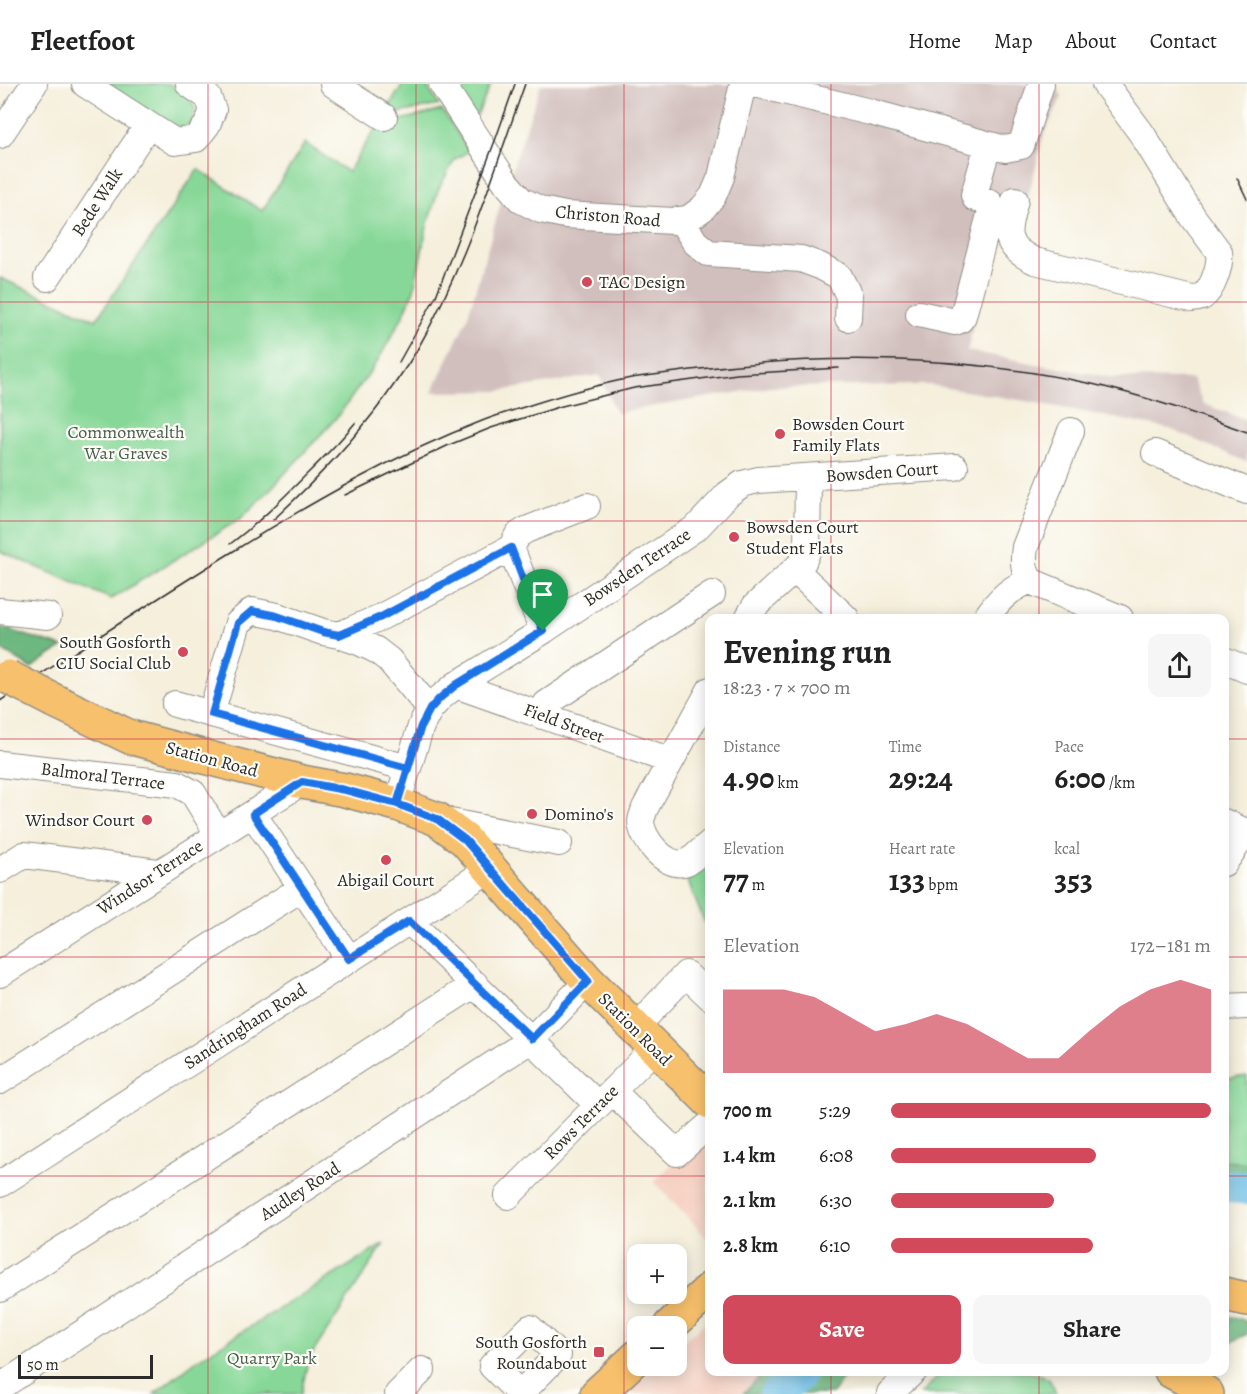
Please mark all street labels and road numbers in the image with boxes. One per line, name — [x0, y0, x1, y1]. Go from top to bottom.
street label: Bede Walk — [66, 163, 128, 241]
street label: Christon Road — [554, 199, 662, 233]
street label: Bowsden Court — [825, 456, 939, 488]
street label: Bowsden Terrace — [579, 522, 695, 612]
street label: Field Street — [520, 697, 608, 749]
street label: Station Road — [163, 735, 261, 783]
street label: Balmoral Terrace — [40, 756, 166, 796]
street label: Windsor Terrace — [92, 834, 208, 921]
street label: Sandringham Road — [179, 977, 311, 1075]
street label: Station Road — [593, 987, 677, 1071]
street label: Rows Terrace — [538, 1079, 624, 1165]
street label: Audley Road — [254, 1156, 345, 1226]

